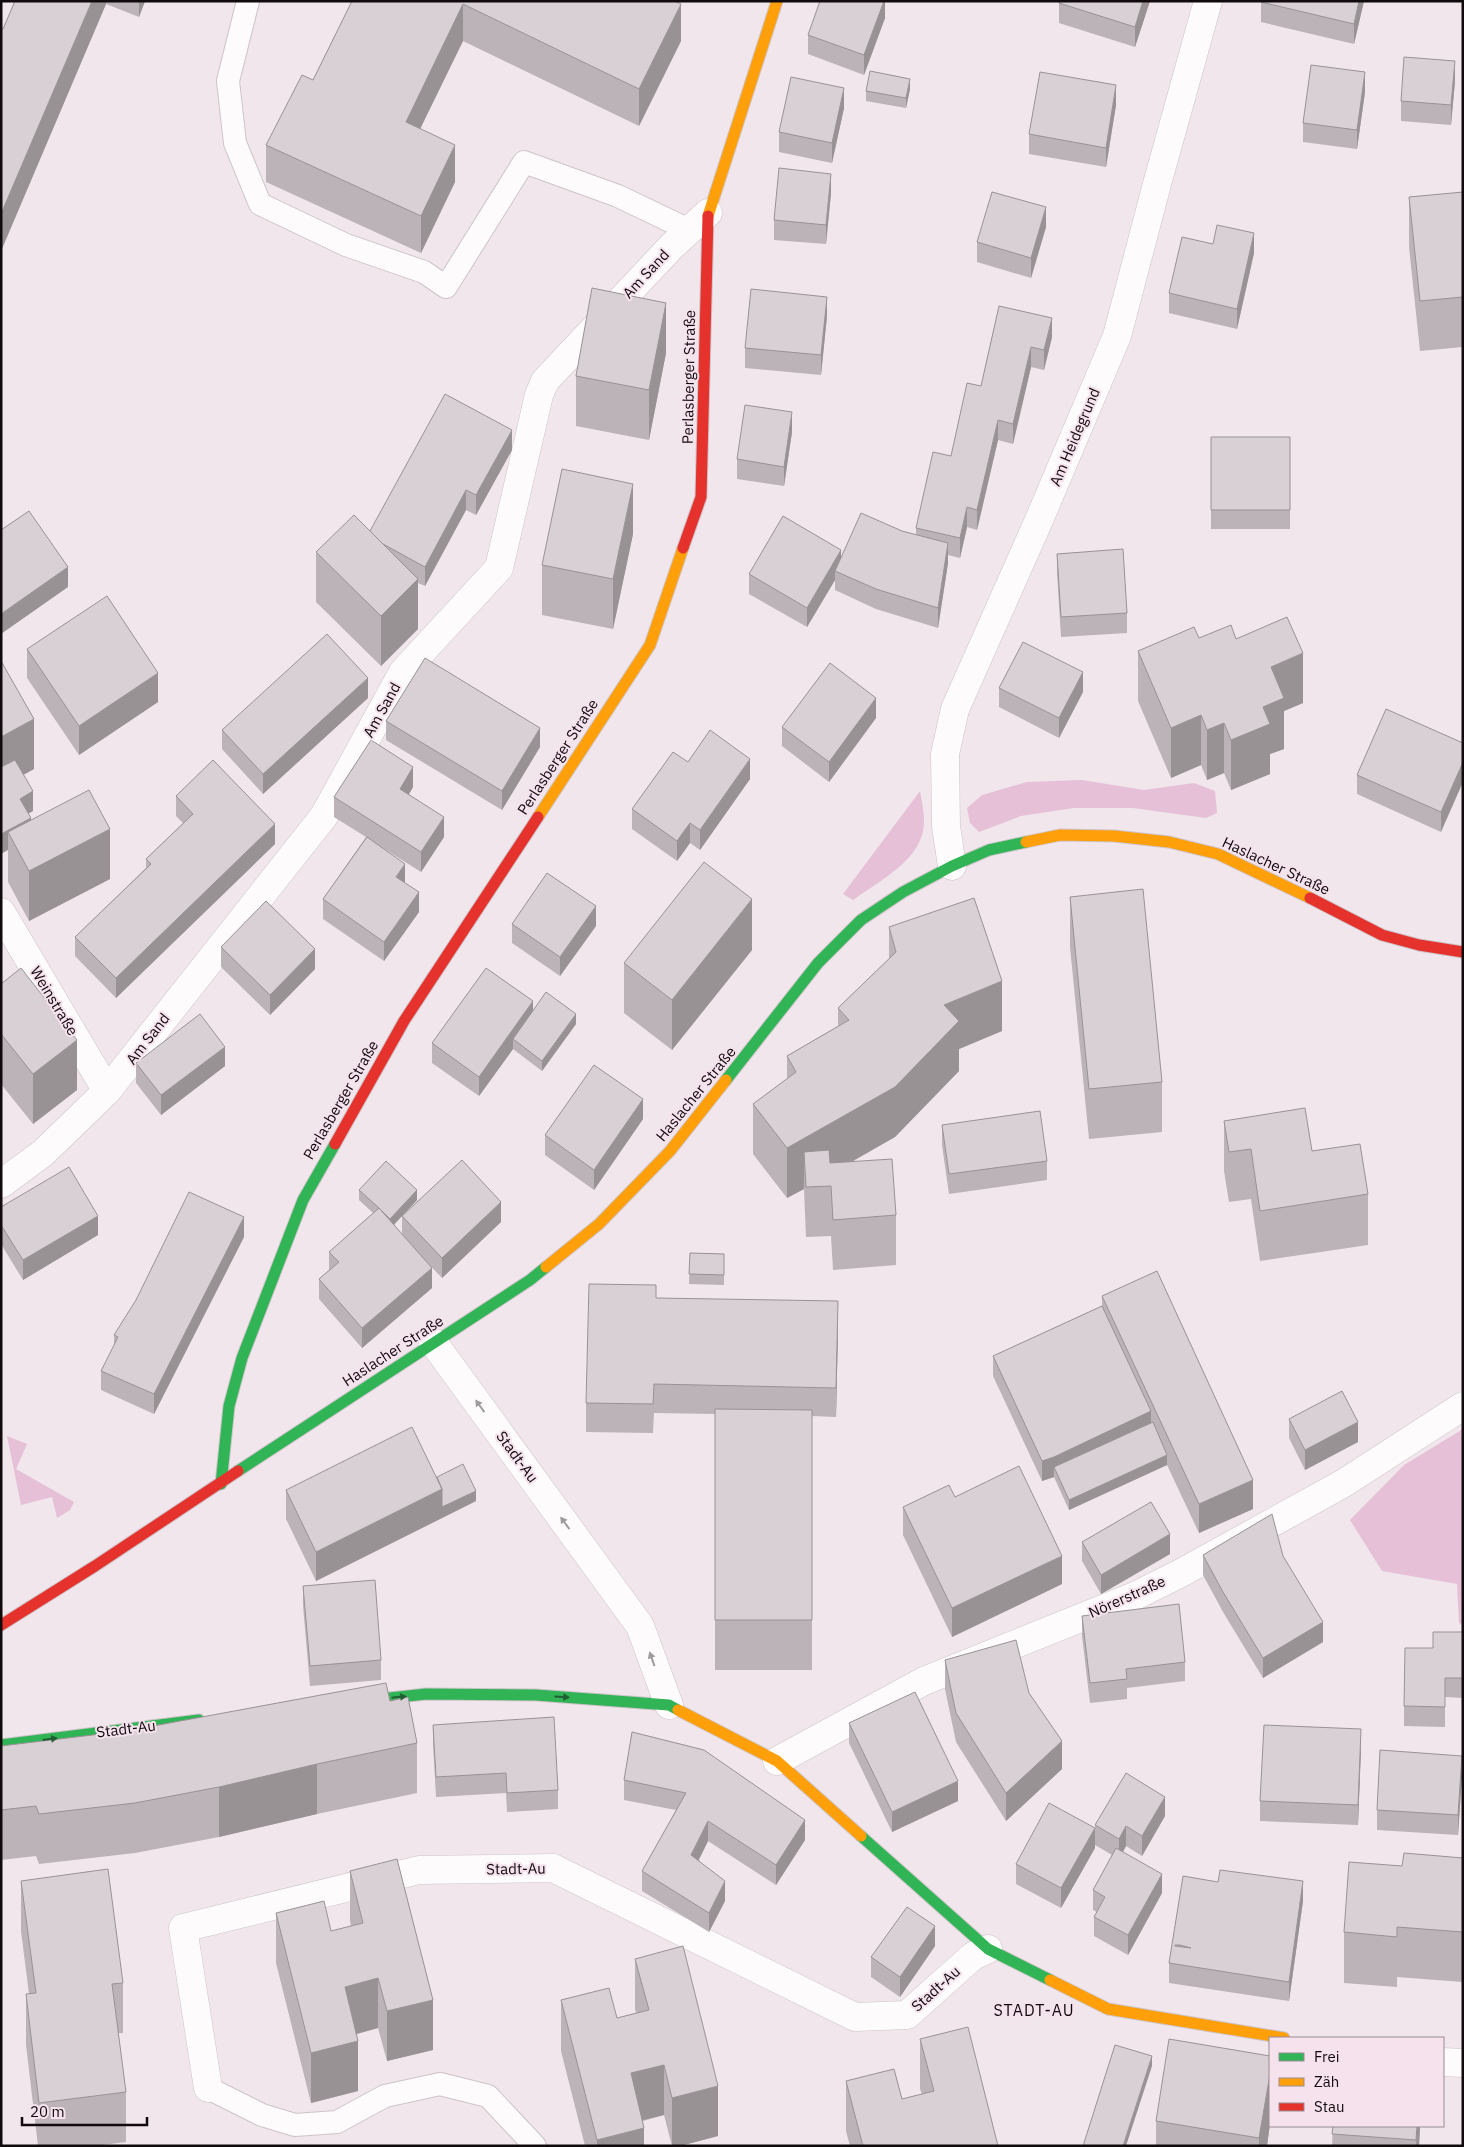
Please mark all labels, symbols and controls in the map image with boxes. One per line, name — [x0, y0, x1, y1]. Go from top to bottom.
street label: Am Sand — [618, 245, 673, 302]
street label: Perlasberger Straße — [678, 310, 699, 444]
street label: Am Heidegrund — [1045, 385, 1104, 489]
street label: Am Sand — [359, 679, 404, 741]
street label: Perlasberger Straße — [513, 695, 602, 818]
street label: Haslacher Straße — [1219, 832, 1333, 899]
street label: Weinstraße — [26, 963, 83, 1039]
street label: Am Sand — [122, 1009, 174, 1068]
street label: Perlasberger Straße — [299, 1037, 382, 1163]
street label: Haslacher Straße — [652, 1042, 740, 1145]
street label: Haslacher Straße — [339, 1311, 447, 1390]
one-way arrow — [475, 1400, 485, 1413]
street label: Stadt-Au — [492, 1427, 543, 1486]
one-way arrow — [560, 1516, 570, 1530]
street label: Nörerstraße — [1086, 1571, 1168, 1622]
one-way arrow — [648, 1651, 656, 1666]
one-way arrow — [392, 1693, 408, 1701]
one-way arrow — [554, 1693, 570, 1701]
street label: Stadt-Au — [95, 1715, 157, 1742]
one-way arrow — [42, 1735, 58, 1743]
street label: Stadt-Au — [486, 1858, 546, 1879]
street label: Stadt-Au — [907, 1962, 964, 2016]
district label: STADT-AU — [993, 2000, 1075, 2020]
legend — [1269, 2037, 1444, 2127]
text: Frei — [1314, 2047, 1340, 2066]
text: Zäh — [1314, 2072, 1339, 2091]
scale bar — [22, 2094, 148, 2126]
text: Stau — [1314, 2097, 1345, 2116]
text: 20 m — [30, 2102, 65, 2121]

